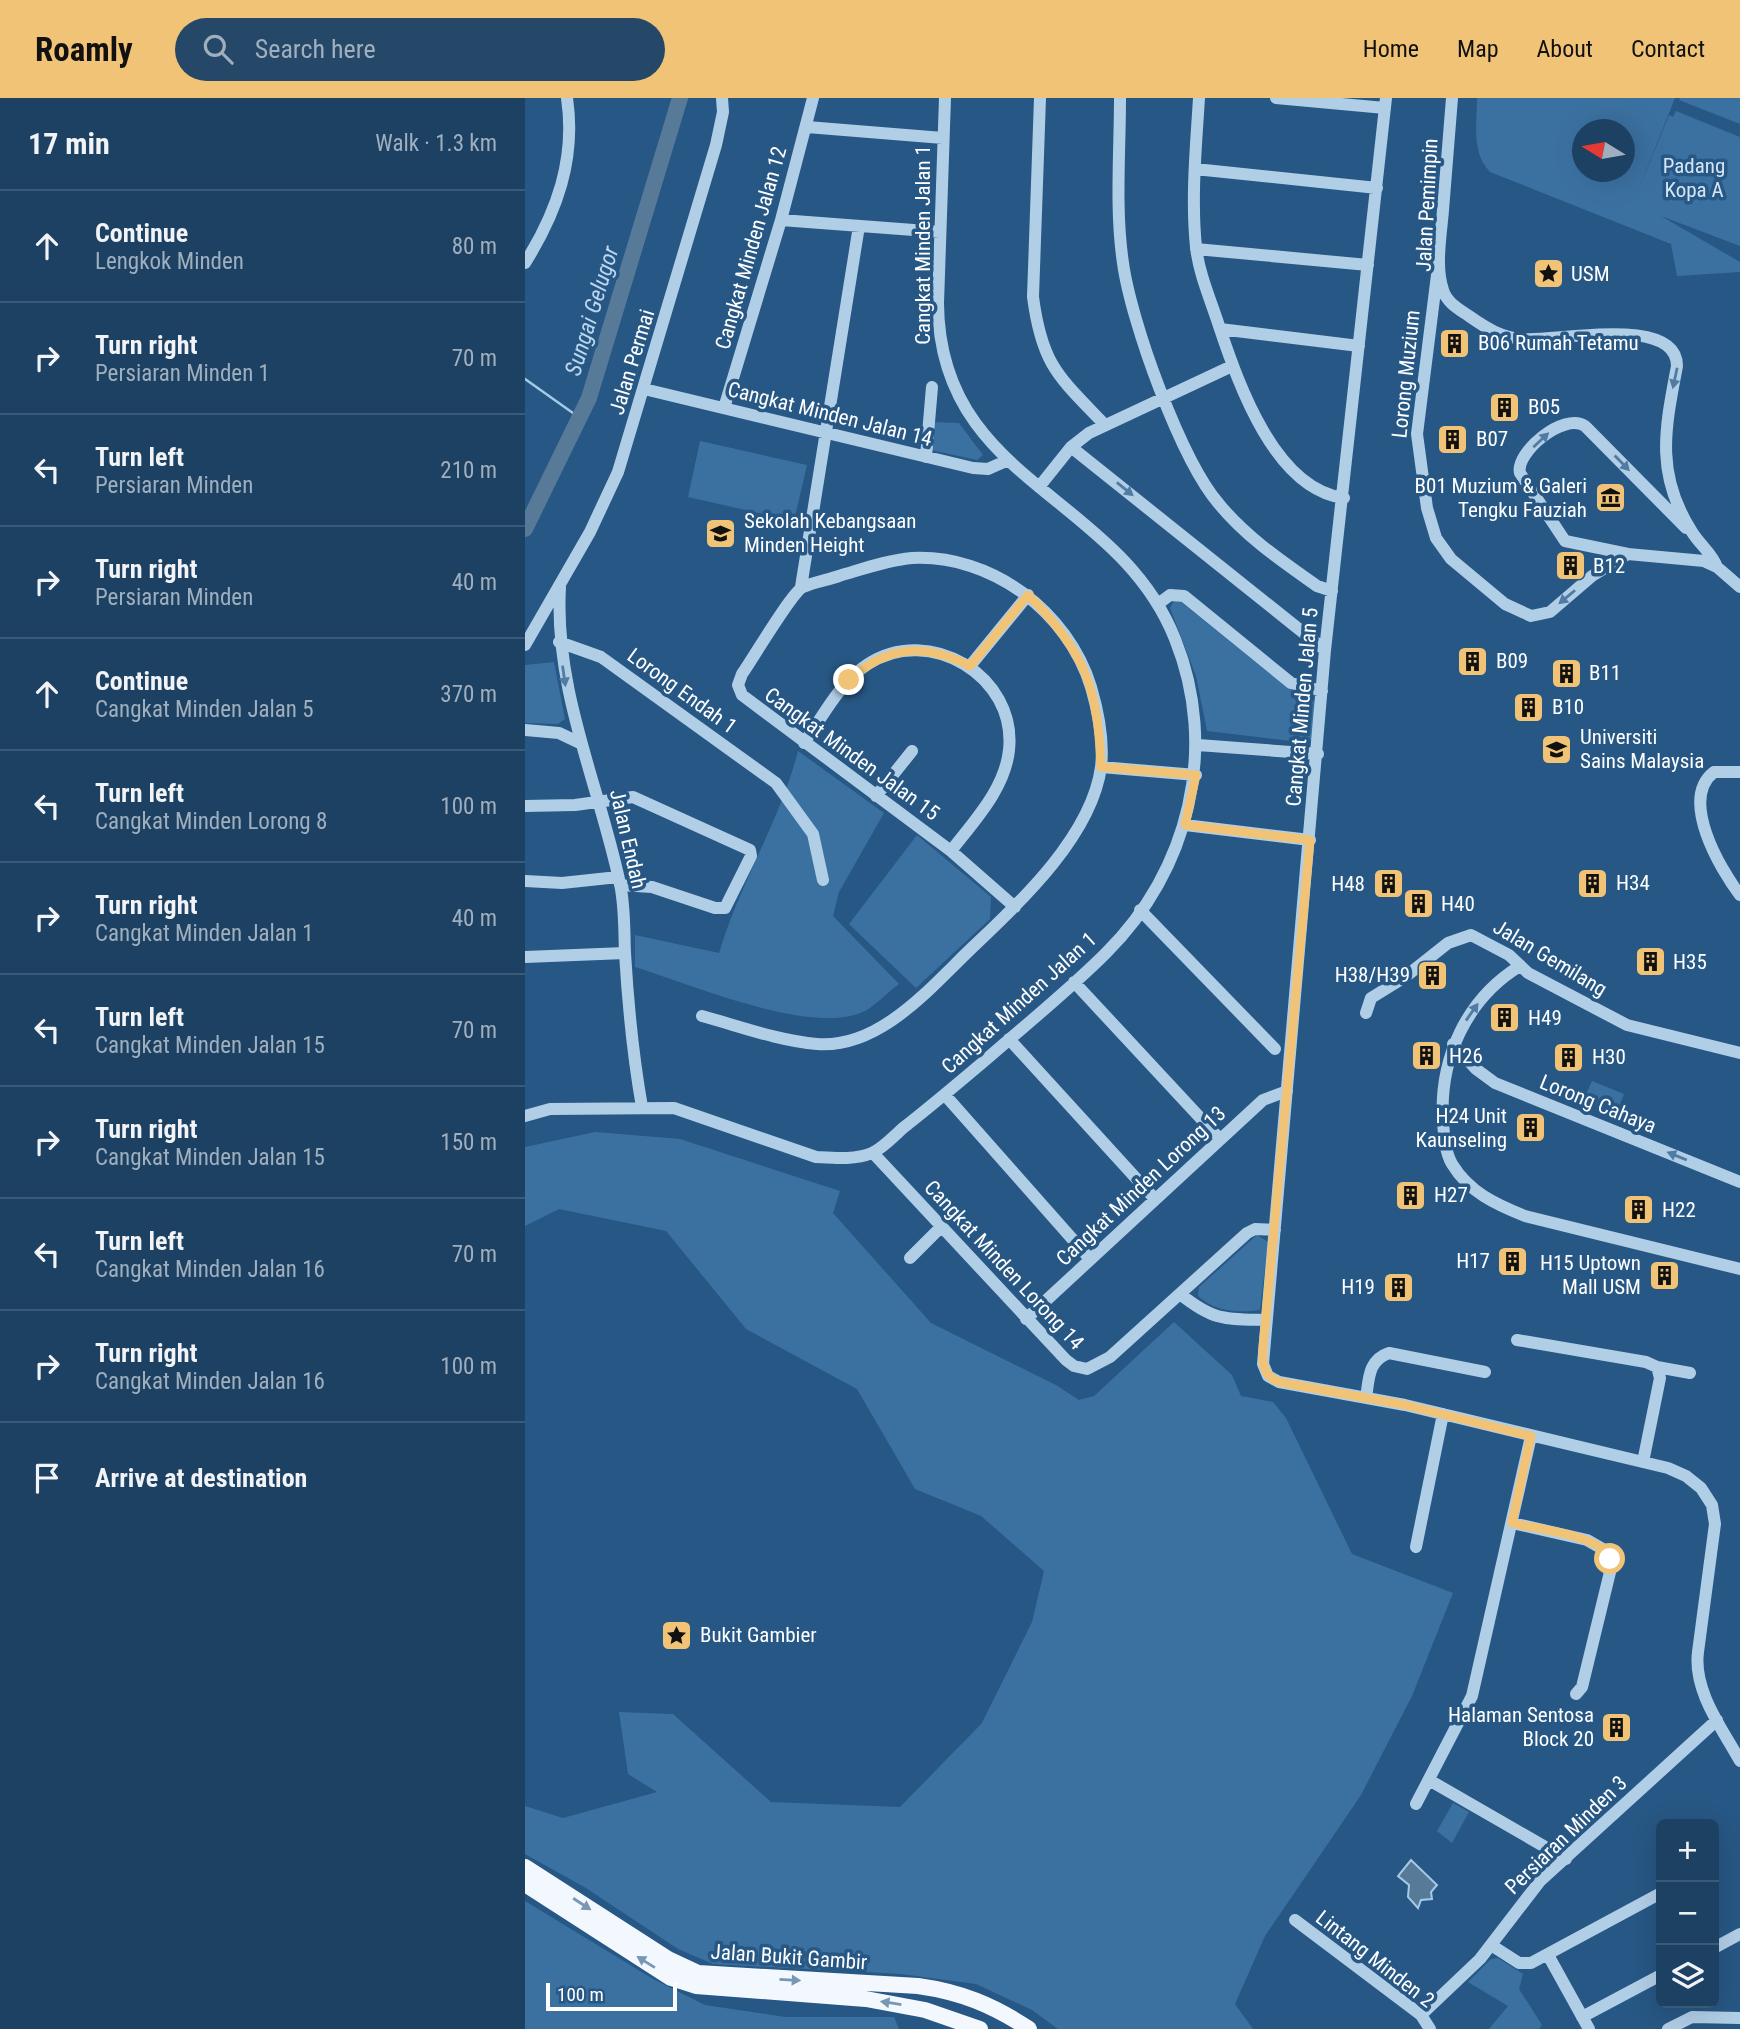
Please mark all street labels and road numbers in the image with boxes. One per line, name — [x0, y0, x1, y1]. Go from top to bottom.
street label: Jalan Pemimpin — [1412, 138, 1442, 272]
street label: Cangkat Minden Jalan 12 — [711, 144, 791, 352]
street label: Cangkat Minden Jalan 1 — [911, 145, 935, 345]
street label: Jalan Permai — [605, 307, 659, 417]
street label: Lorong Muzium — [1387, 309, 1425, 439]
street label: Cangkat Minden Jalan 14 — [725, 377, 935, 451]
street label: Cangkat Minden Jalan 5 — [1281, 607, 1323, 807]
street label: Lorong Endah 1 — [623, 643, 741, 739]
street label: Cangkat Minden Jalan 15 — [760, 683, 944, 825]
street label: Jalan Endah — [605, 787, 651, 891]
street label: Jalan Gemilang — [1489, 915, 1611, 1001]
street label: Cangkat Minden Jalan 1 — [937, 927, 1101, 1079]
street label: Lorong Cahaya — [1536, 1070, 1660, 1138]
street label: Cangkat Minden Lorong 13 — [1051, 1101, 1231, 1271]
street label: Cangkat Minden Lorong 14 — [919, 1175, 1089, 1355]
street label: Persiaran Minden 3 — [1500, 1771, 1632, 1899]
street label: Lintang Minden 2 — [1311, 1906, 1439, 2012]
street label: Jalan Bukit Gambir — [710, 1940, 868, 1974]

